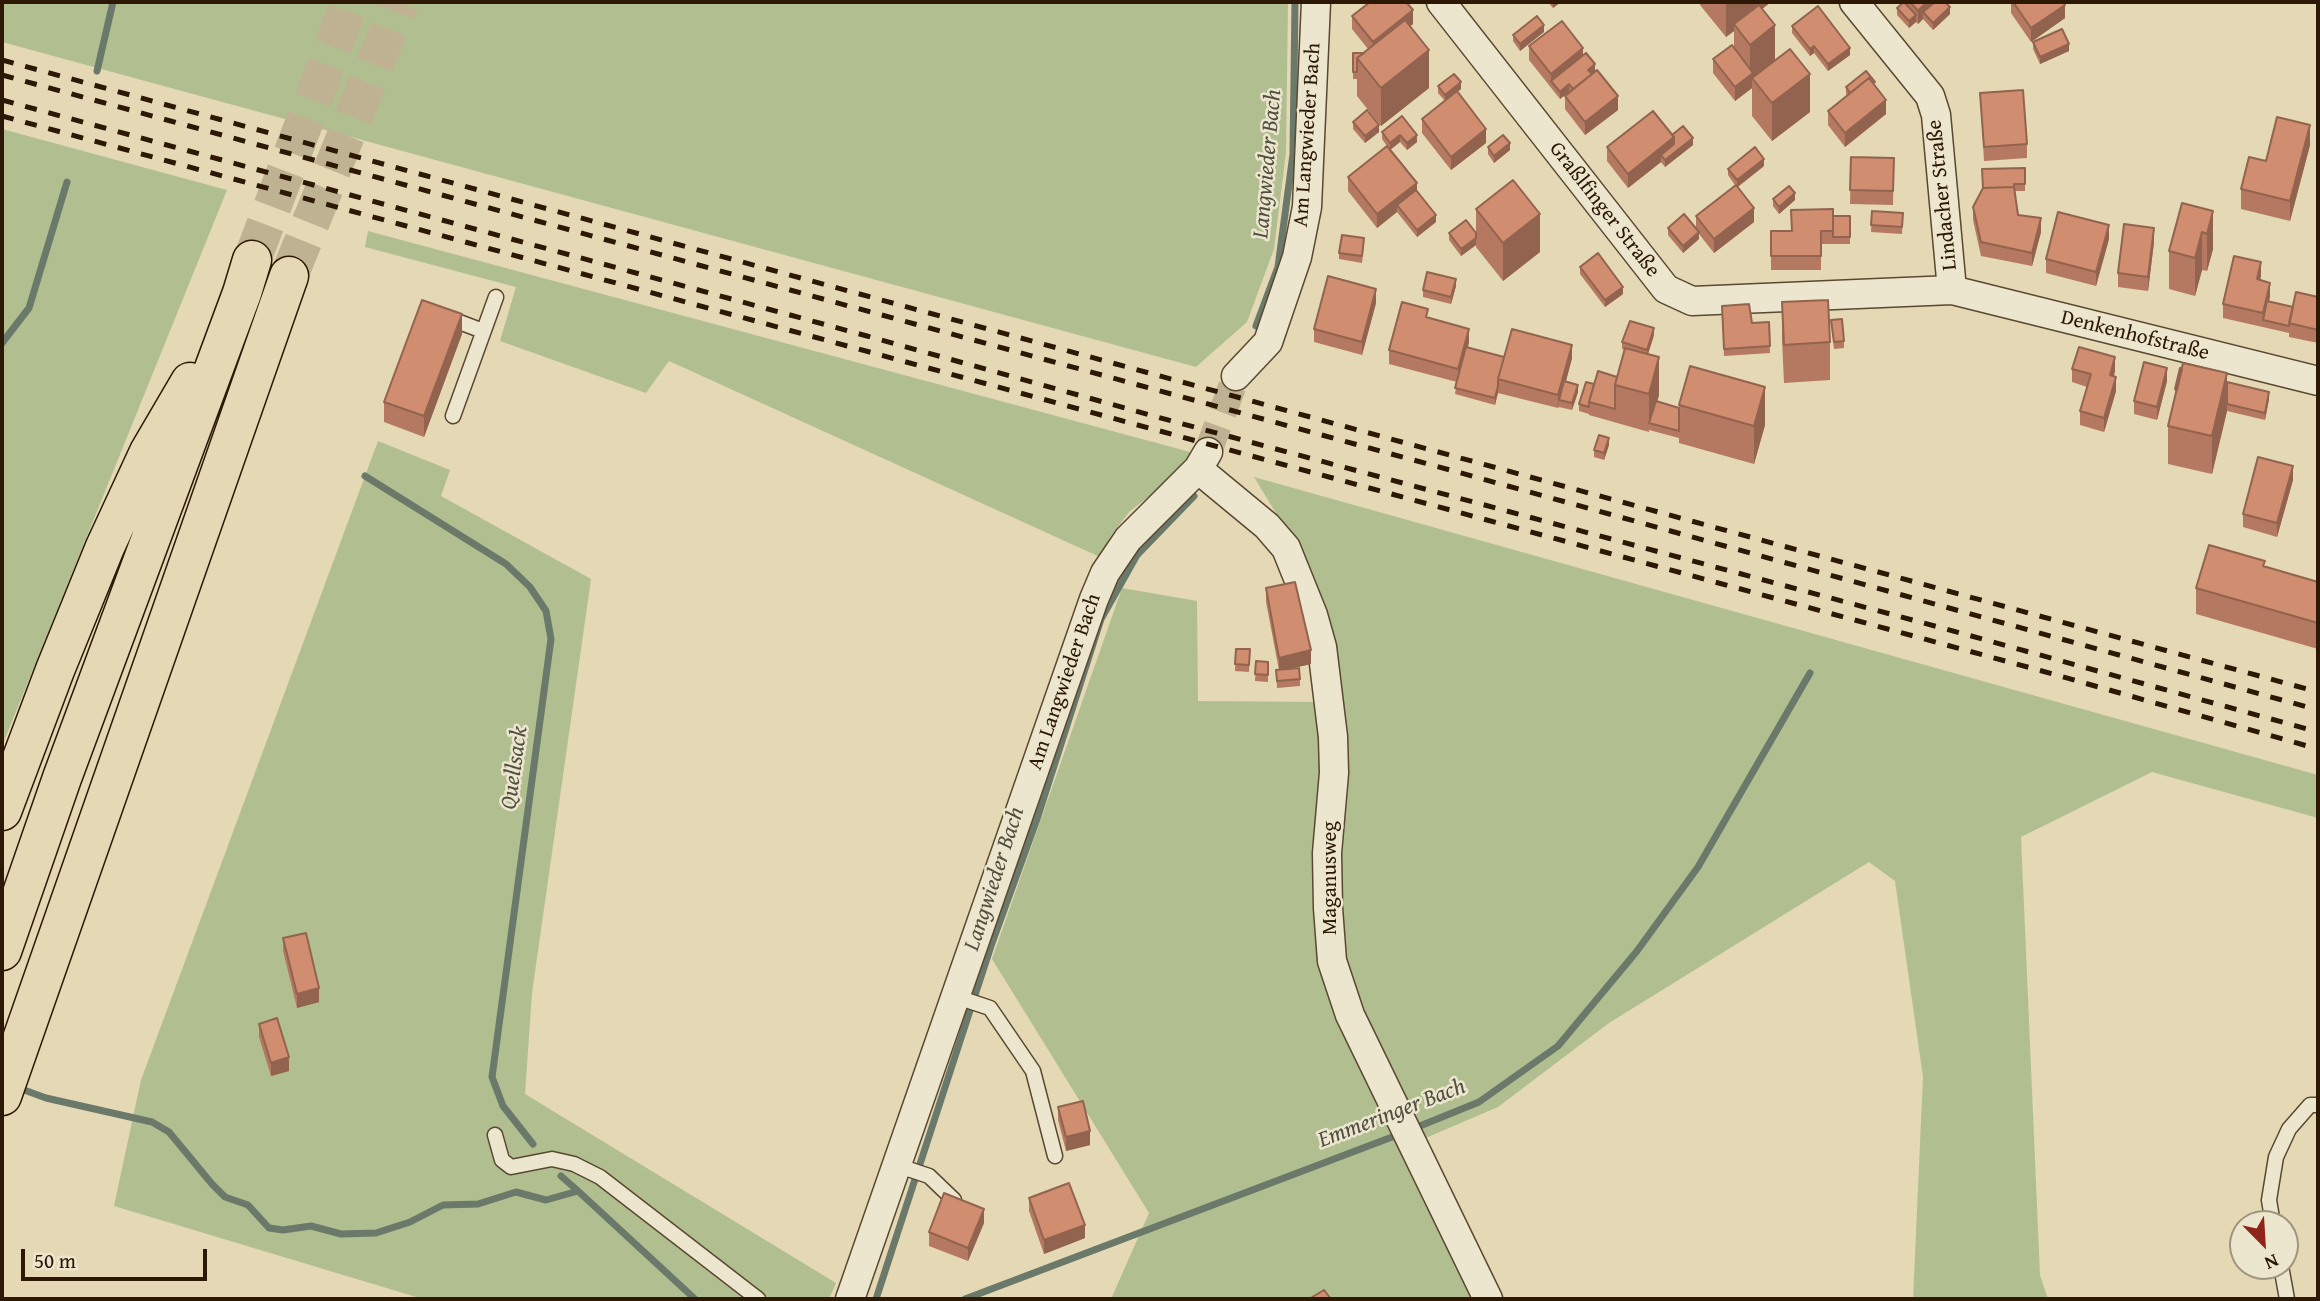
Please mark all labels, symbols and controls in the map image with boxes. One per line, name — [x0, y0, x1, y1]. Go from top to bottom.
street label: Am Langwieder Bach — [1289, 42, 1327, 228]
water label: Langwieder Bach — [1248, 88, 1288, 240]
street label: Lindacher Straße — [1923, 119, 1963, 271]
street label: Graßlfinger Straße — [1543, 137, 1665, 283]
street label: Denkenhofstraße — [2058, 305, 2212, 367]
street label: Am Langwieder Bach — [1023, 591, 1107, 773]
water label: Quellsack — [496, 725, 534, 811]
water label: Langwieder Bach — [959, 804, 1031, 954]
street label: Maganusweg — [1318, 821, 1344, 935]
water label: Emmeringer Bach — [1314, 1073, 1470, 1155]
north arrow — [2229, 1210, 2299, 1280]
scale bar — [24, 1234, 210, 1278]
text: 50 m — [34, 1245, 76, 1276]
text: N — [2260, 1247, 2283, 1278]

